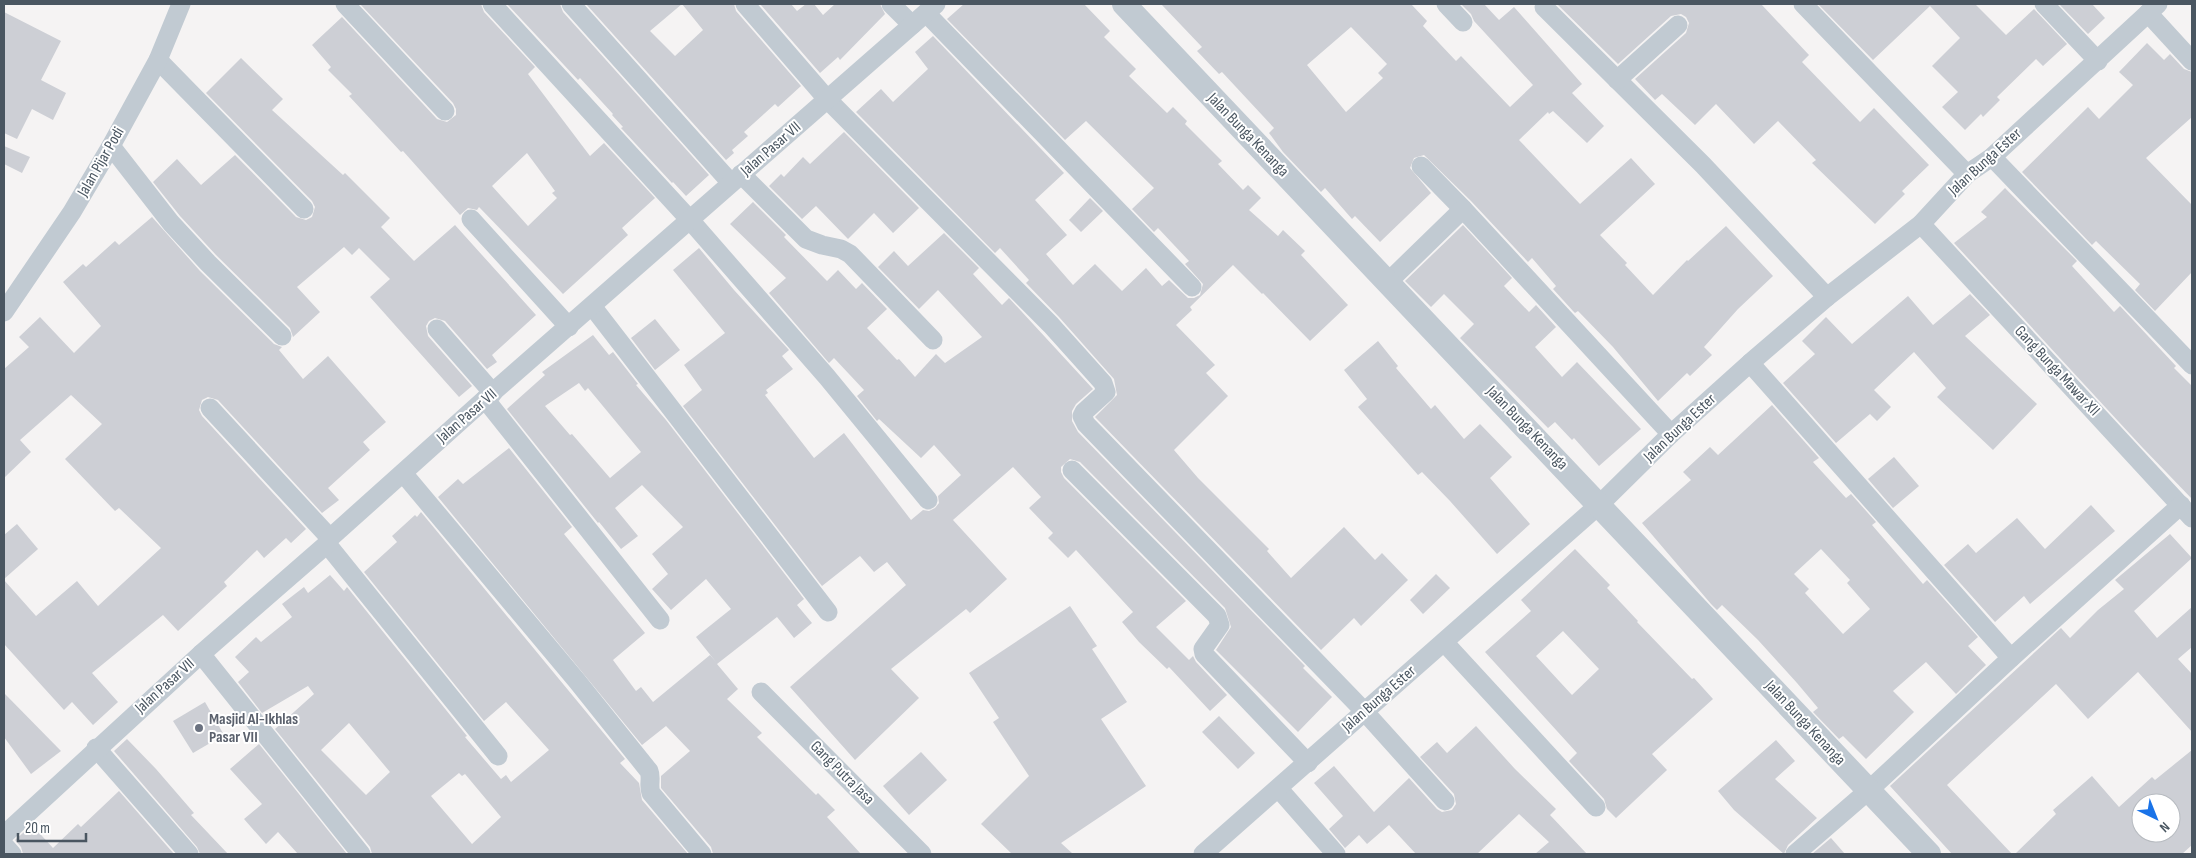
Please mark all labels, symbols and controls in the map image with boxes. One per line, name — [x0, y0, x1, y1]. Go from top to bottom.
street label: Jalan Bunga Kenanga — [1203, 88, 1293, 181]
street label: Jalan Pasar VII — [736, 118, 805, 181]
street label: Jalan Pijar Podi — [73, 124, 128, 201]
street label: Jalan Bunga Ester — [1944, 124, 2026, 200]
street label: Gang Bunga Mawar XII — [2010, 322, 2104, 420]
street label: Jalan Bunga Kenanga — [1482, 381, 1572, 474]
street label: Jalan Pasar VII — [432, 385, 501, 448]
street label: Jalan Bunga Ester — [1639, 390, 1720, 467]
street label: Jalan Pasar VII — [131, 654, 199, 718]
street label: Jalan Bunga Ester — [1337, 662, 1420, 737]
street label: Jalan Bunga Kenanga — [1760, 676, 1849, 769]
place label: Masjid Al-Ikhlas Pasar VII — [209, 710, 298, 747]
marker: Masjid Al-Ikhlas Pasar VII — [193, 722, 205, 734]
street label: Gang Putra Jasa — [806, 737, 878, 809]
north arrow — [2131, 793, 2181, 843]
scale bar — [18, 810, 85, 842]
text: N — [2156, 818, 2173, 836]
text: 20 m — [25, 819, 50, 838]

